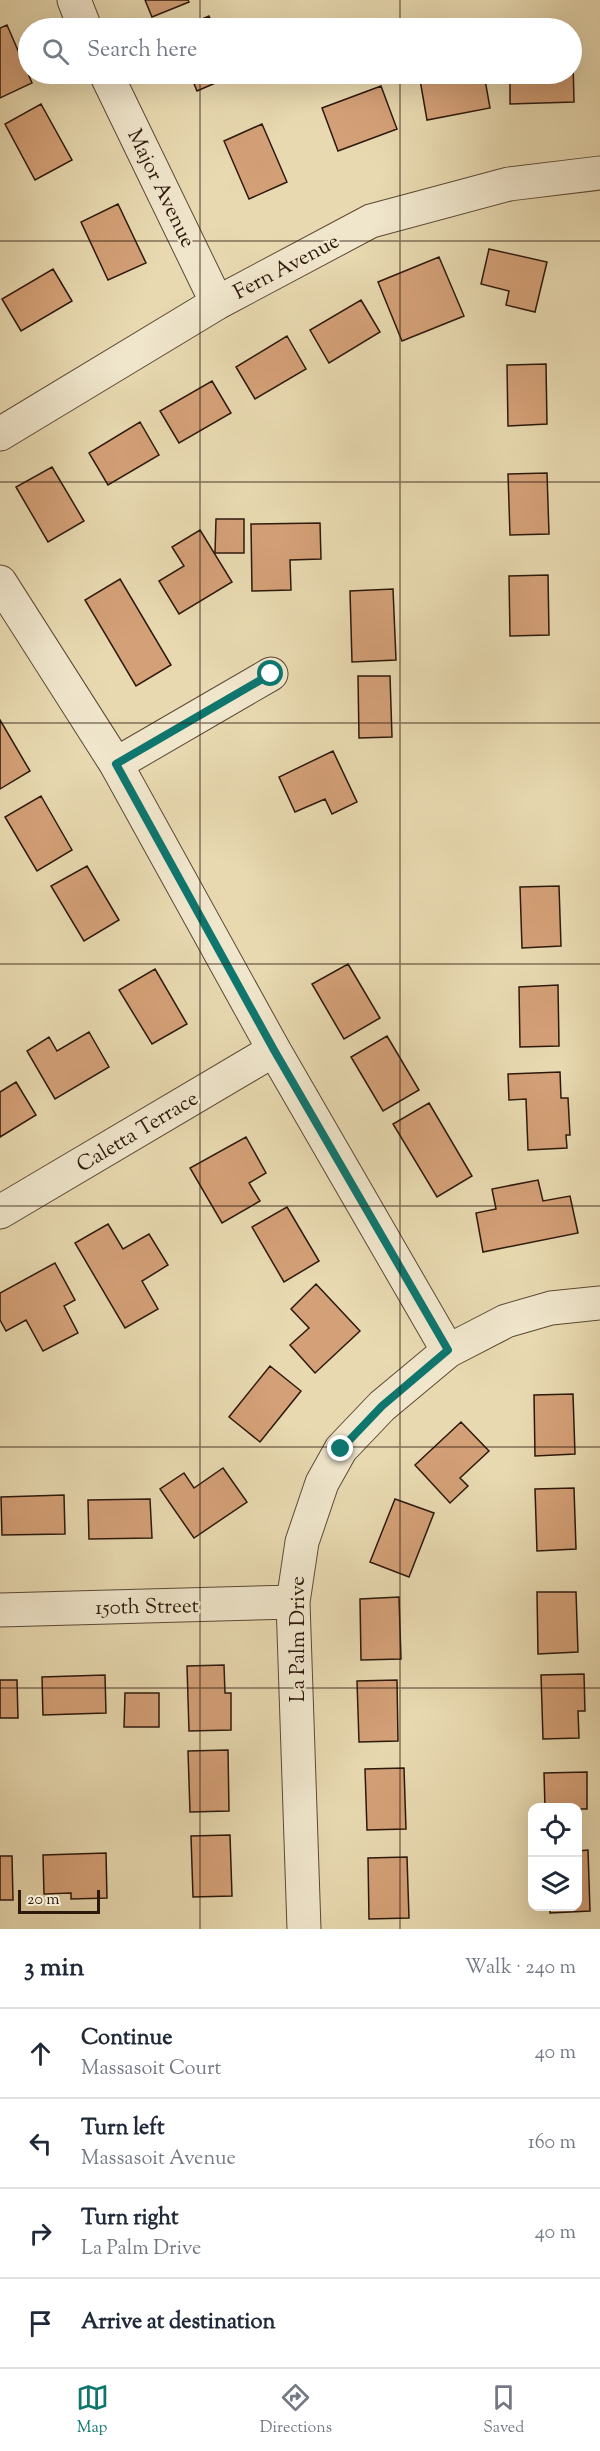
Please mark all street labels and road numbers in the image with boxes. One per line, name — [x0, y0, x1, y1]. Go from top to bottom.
street label: Major Avenue — [119, 125, 202, 253]
street label: Fern Avenue — [229, 227, 345, 308]
street label: Caletta Terrace — [71, 1085, 205, 1181]
street label: La Palm Drive — [284, 1576, 314, 1702]
street label: 150th Street — [95, 1592, 199, 1624]

